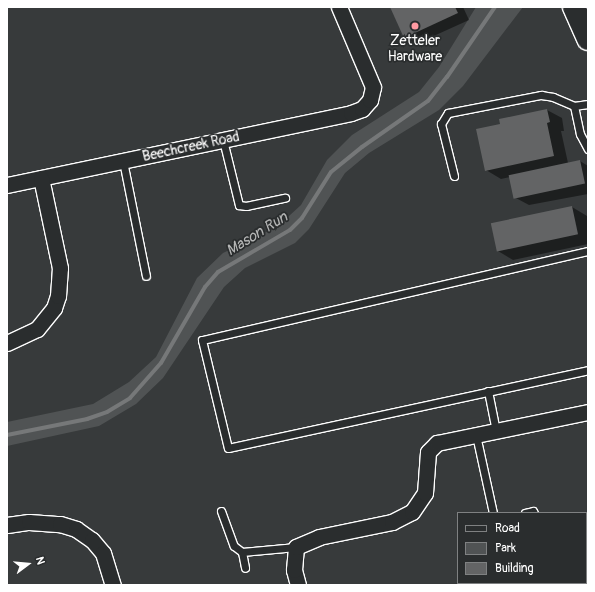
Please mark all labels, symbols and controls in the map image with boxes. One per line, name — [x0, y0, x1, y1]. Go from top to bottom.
marker: Zetteler Hardware — [410, 21, 420, 31]
place label: Zetteler Hardware — [388, 33, 442, 66]
street label: Beechcreek Road — [141, 129, 241, 165]
water label: Mason Run — [223, 208, 291, 260]
legend — [457, 512, 587, 584]
text: Road — [495, 521, 520, 536]
text: Park — [495, 541, 516, 556]
north arrow — [8, 544, 48, 584]
text: N — [33, 555, 47, 566]
text: Building — [495, 561, 534, 576]

